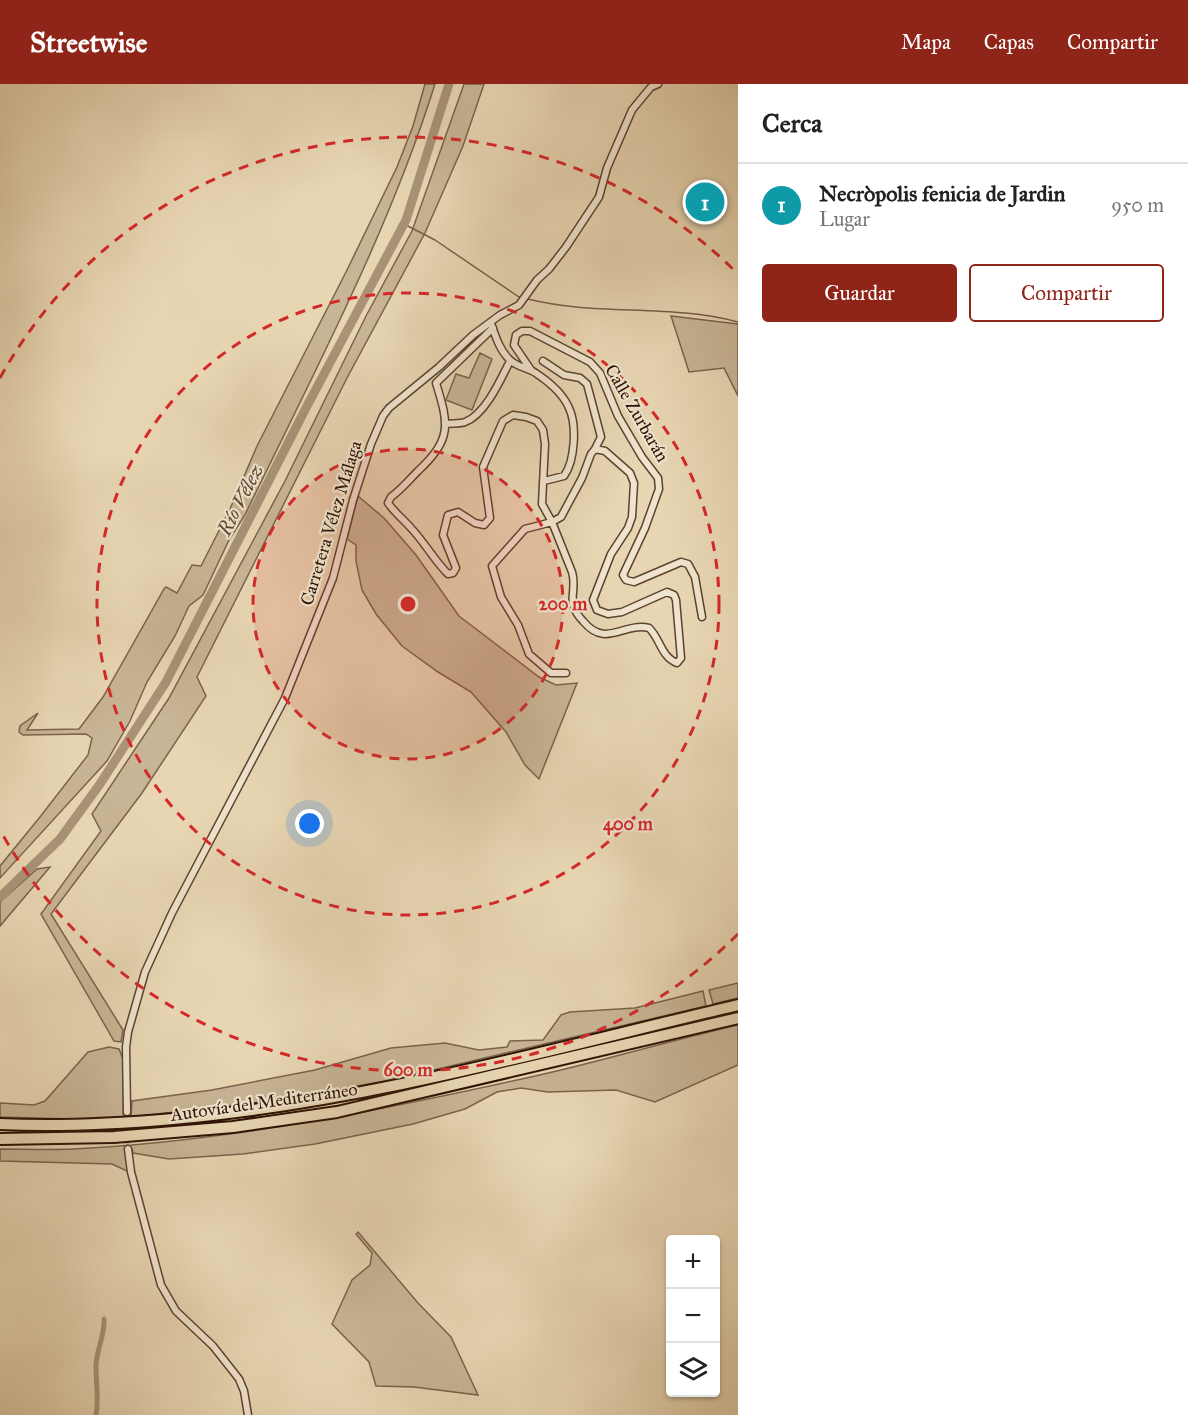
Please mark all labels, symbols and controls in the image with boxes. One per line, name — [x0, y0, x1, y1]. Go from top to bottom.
text: Streetwise — [30, 25, 147, 60]
text: Mapa — [901, 29, 951, 55]
text: Capas — [984, 29, 1034, 55]
text: Compartir — [1067, 29, 1158, 55]
text: Cerca — [762, 107, 822, 139]
pin: 1 — [686, 180, 724, 224]
text: Necròpolis fenicia de Jardin — [819, 180, 1065, 207]
text: 1 — [778, 193, 785, 217]
text: 950 m — [1111, 193, 1164, 217]
text: Lugar — [819, 207, 870, 231]
button: Guardar — [762, 264, 957, 322]
button: Compartir — [969, 264, 1164, 322]
street label: Calle Zurbarán — [600, 360, 674, 466]
street label: Carretera Vélez Málaga — [296, 438, 368, 608]
water label: Río Vélez — [211, 460, 268, 541]
text: 200 m — [539, 593, 588, 615]
centre of rings — [398, 594, 418, 614]
your location — [295, 809, 324, 838]
text: 400 m — [603, 813, 654, 836]
text: 600 m — [383, 1059, 433, 1081]
street label: Autovía del Mediterráneo — [168, 1078, 359, 1126]
map controls — [666, 1235, 720, 1397]
button: + — [666, 1235, 720, 1289]
button: − — [666, 1289, 720, 1343]
button: layers — [666, 1343, 720, 1397]

